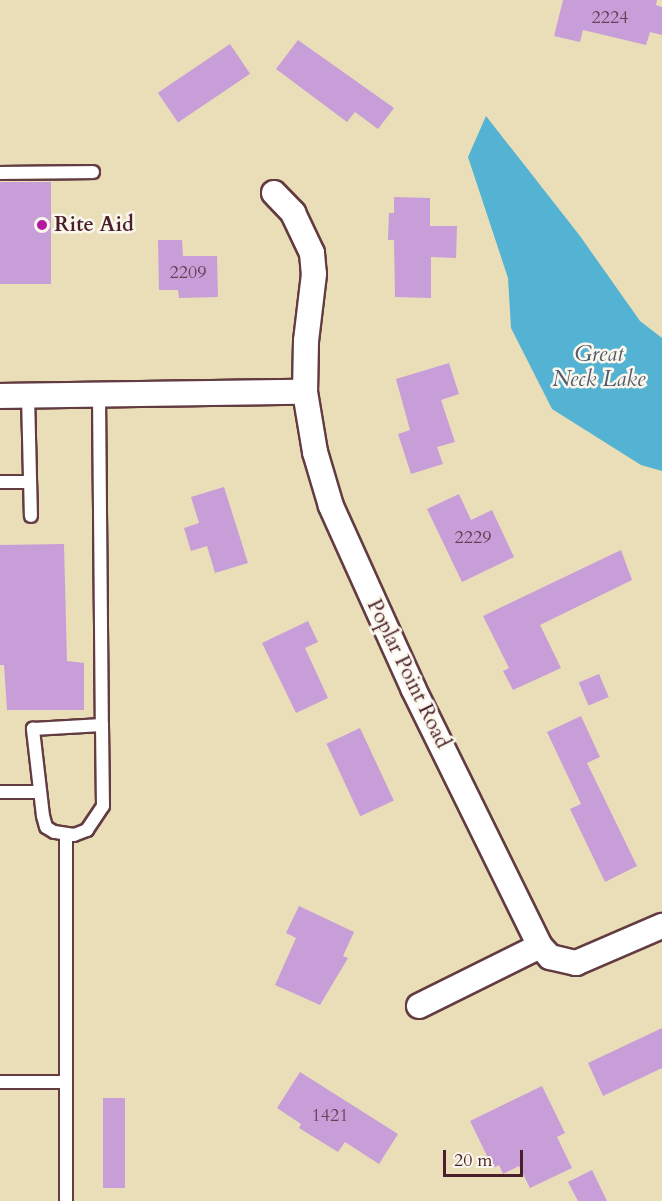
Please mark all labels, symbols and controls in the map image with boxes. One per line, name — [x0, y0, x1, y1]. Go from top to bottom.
house number: 2224 — [592, 7, 628, 29]
place label: Rite Aid — [54, 212, 134, 238]
marker: Rite Aid — [35, 218, 49, 232]
house number: 2209 — [170, 262, 206, 284]
water label: Great Neck Lake — [552, 341, 646, 392]
house number: 2229 — [455, 527, 491, 549]
street label: Poplar Point Road — [361, 595, 455, 753]
house number: 1421 — [312, 1105, 348, 1127]
scale bar — [446, 1138, 526, 1176]
text: 20 m — [454, 1148, 493, 1173]

